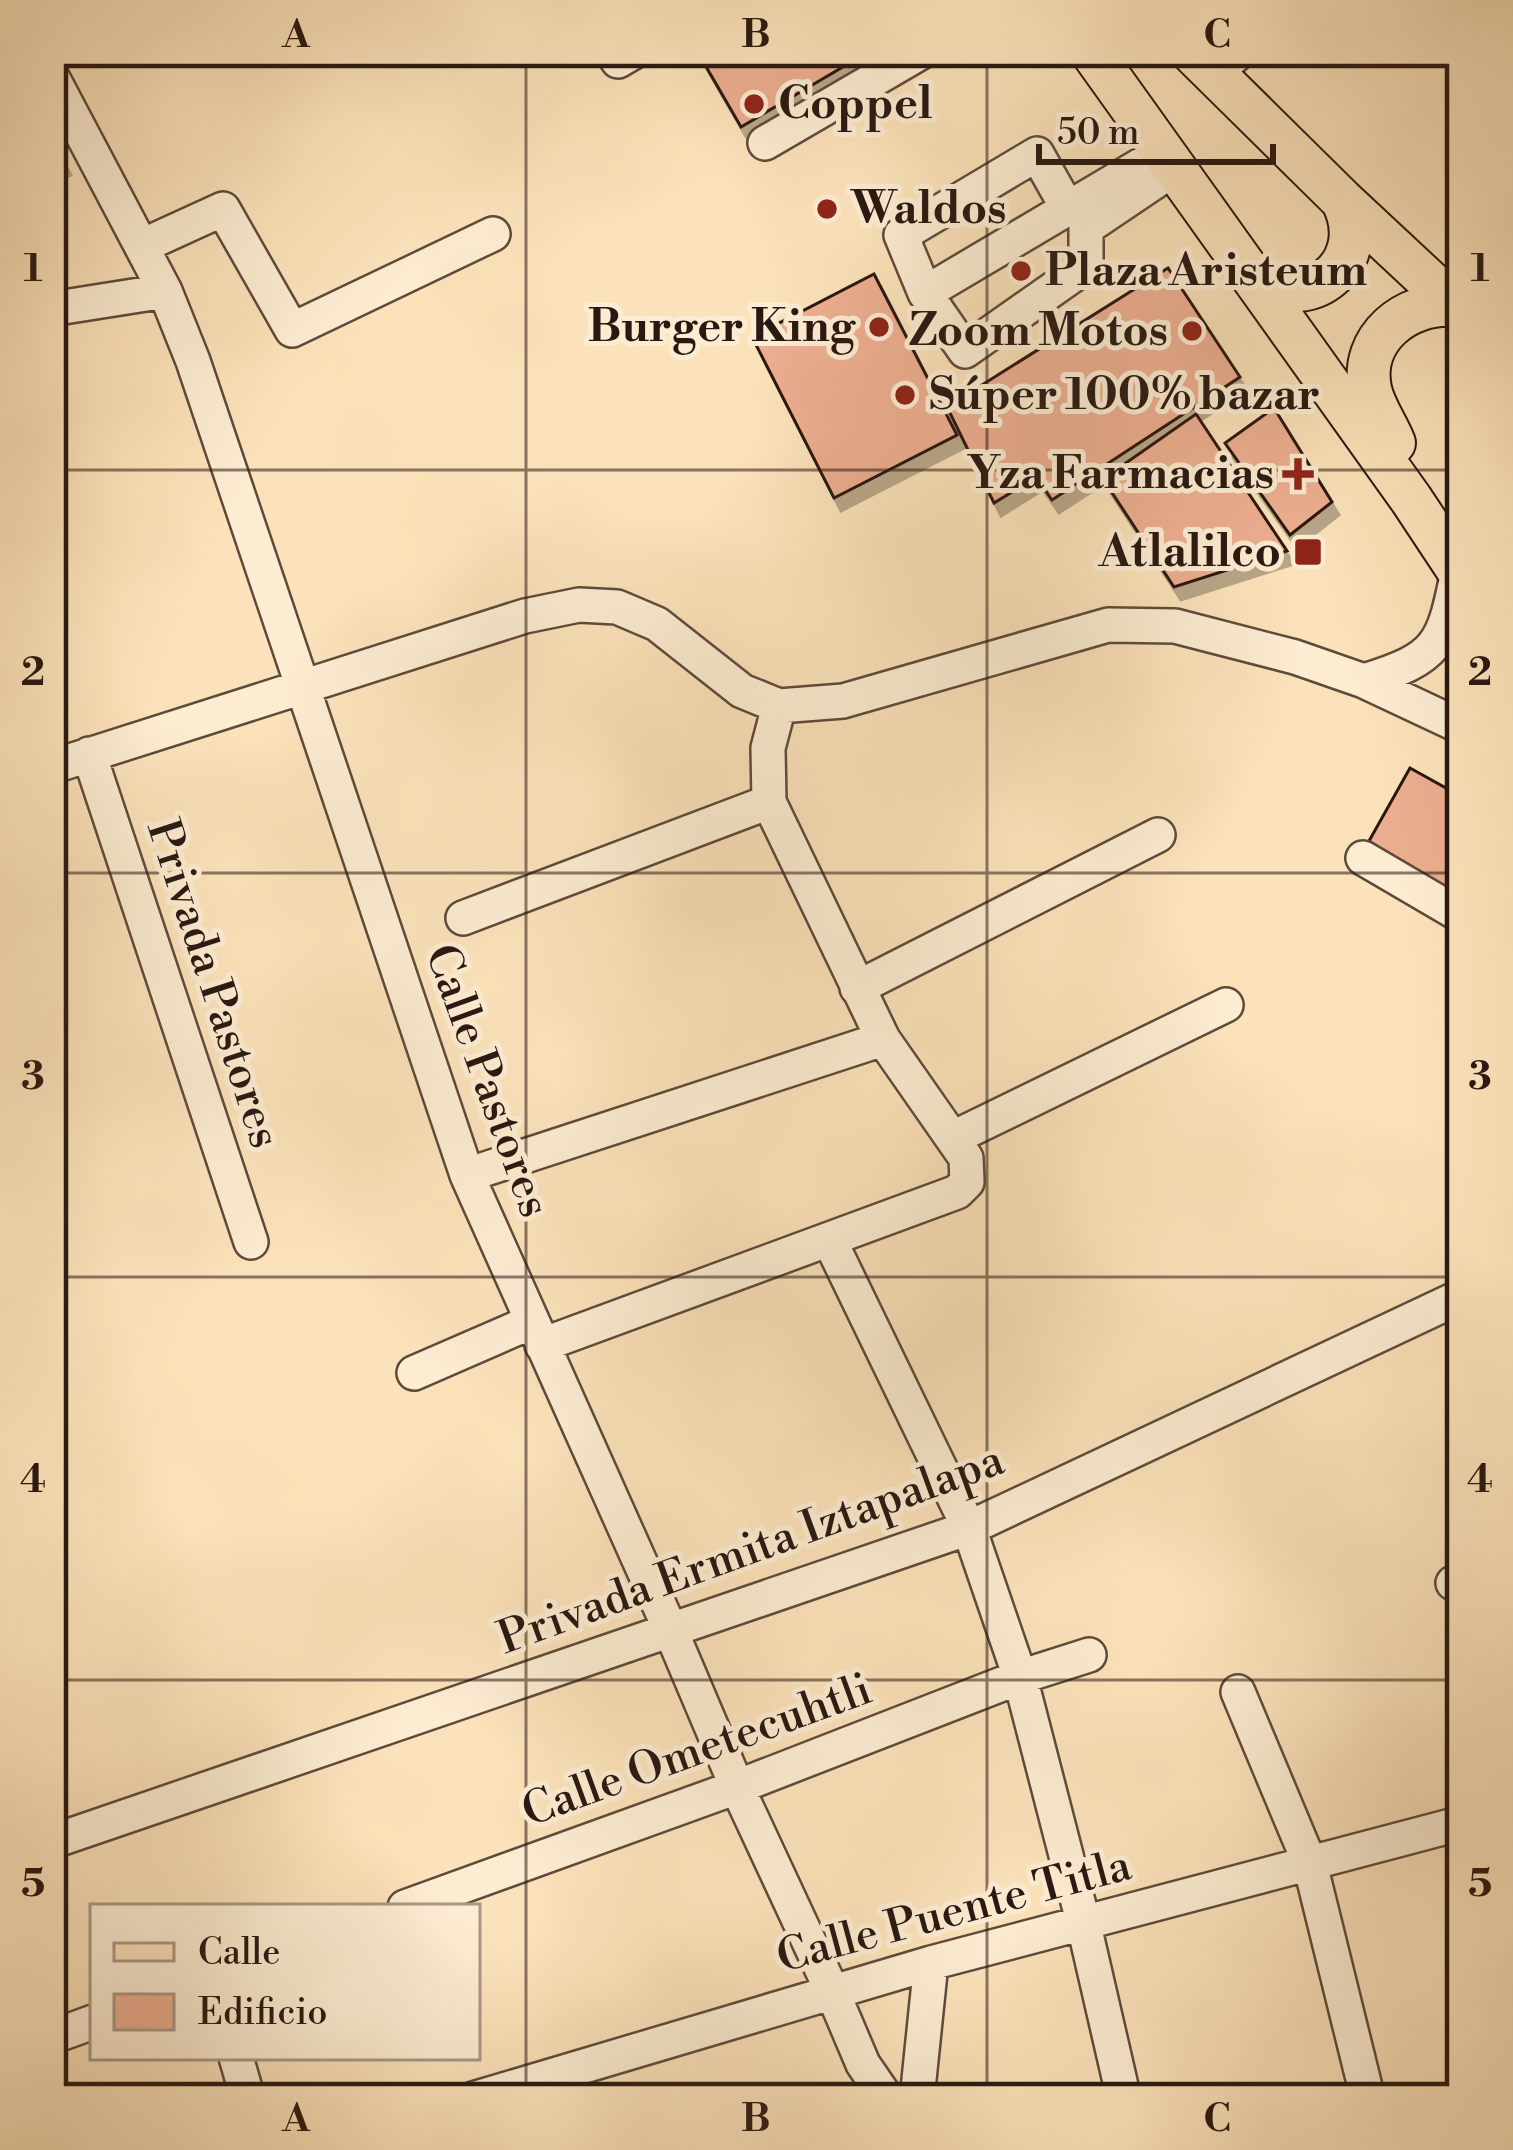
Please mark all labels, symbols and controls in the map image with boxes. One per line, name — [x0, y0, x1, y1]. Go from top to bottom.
text: A — [281, 11, 311, 60]
text: B — [741, 11, 771, 60]
text: C — [1203, 11, 1231, 60]
place label: Coppel — [778, 76, 933, 133]
scale bar — [1039, 90, 1273, 164]
marker: Coppel — [741, 91, 767, 117]
text: 50 m — [1057, 111, 1140, 156]
place label: Waldos — [850, 181, 1007, 238]
marker: Waldos — [814, 196, 840, 222]
place label: Plaza Aristeum — [1045, 243, 1367, 300]
text: 1 — [24, 245, 43, 294]
text: 1 — [1471, 245, 1490, 294]
marker: Plaza Aristeum — [1008, 258, 1034, 284]
place label: Burger King — [588, 299, 857, 356]
place label: Zoom Motos — [909, 303, 1168, 360]
marker: Burger King — [866, 314, 892, 340]
marker: Zoom Motos — [1179, 318, 1205, 344]
place label: Súper 100% bazar — [929, 367, 1320, 424]
marker: Súper 100% bazar — [892, 382, 918, 408]
place label: Yza Farmacias — [967, 446, 1274, 503]
marker: Yza Farmacias — [1285, 461, 1311, 487]
place label: Atlalilco — [1098, 524, 1281, 581]
marker: Atlalilco — [1292, 536, 1324, 568]
text: 2 — [21, 649, 45, 698]
text: 2 — [1468, 649, 1492, 698]
street label: Privada Pastores — [133, 813, 293, 1155]
street label: Calle Pastores — [411, 937, 563, 1225]
text: 3 — [21, 1053, 45, 1102]
text: 3 — [1468, 1053, 1492, 1102]
street label: Privada Ermita Iztapalapa — [490, 1432, 1012, 1668]
text: 4 — [20, 1456, 46, 1505]
text: 4 — [1467, 1456, 1493, 1505]
street label: Calle Ometecuhtli — [514, 1661, 880, 1841]
street label: Calle Puente Titla — [771, 1837, 1138, 1987]
text: 5 — [21, 1860, 45, 1909]
text: 5 — [1468, 1860, 1492, 1909]
legend — [90, 1904, 480, 2060]
text: Calle — [198, 1931, 280, 1976]
text: Edificio — [198, 1991, 328, 2036]
text: A — [281, 2095, 311, 2144]
text: B — [741, 2095, 771, 2144]
text: C — [1203, 2095, 1231, 2144]

